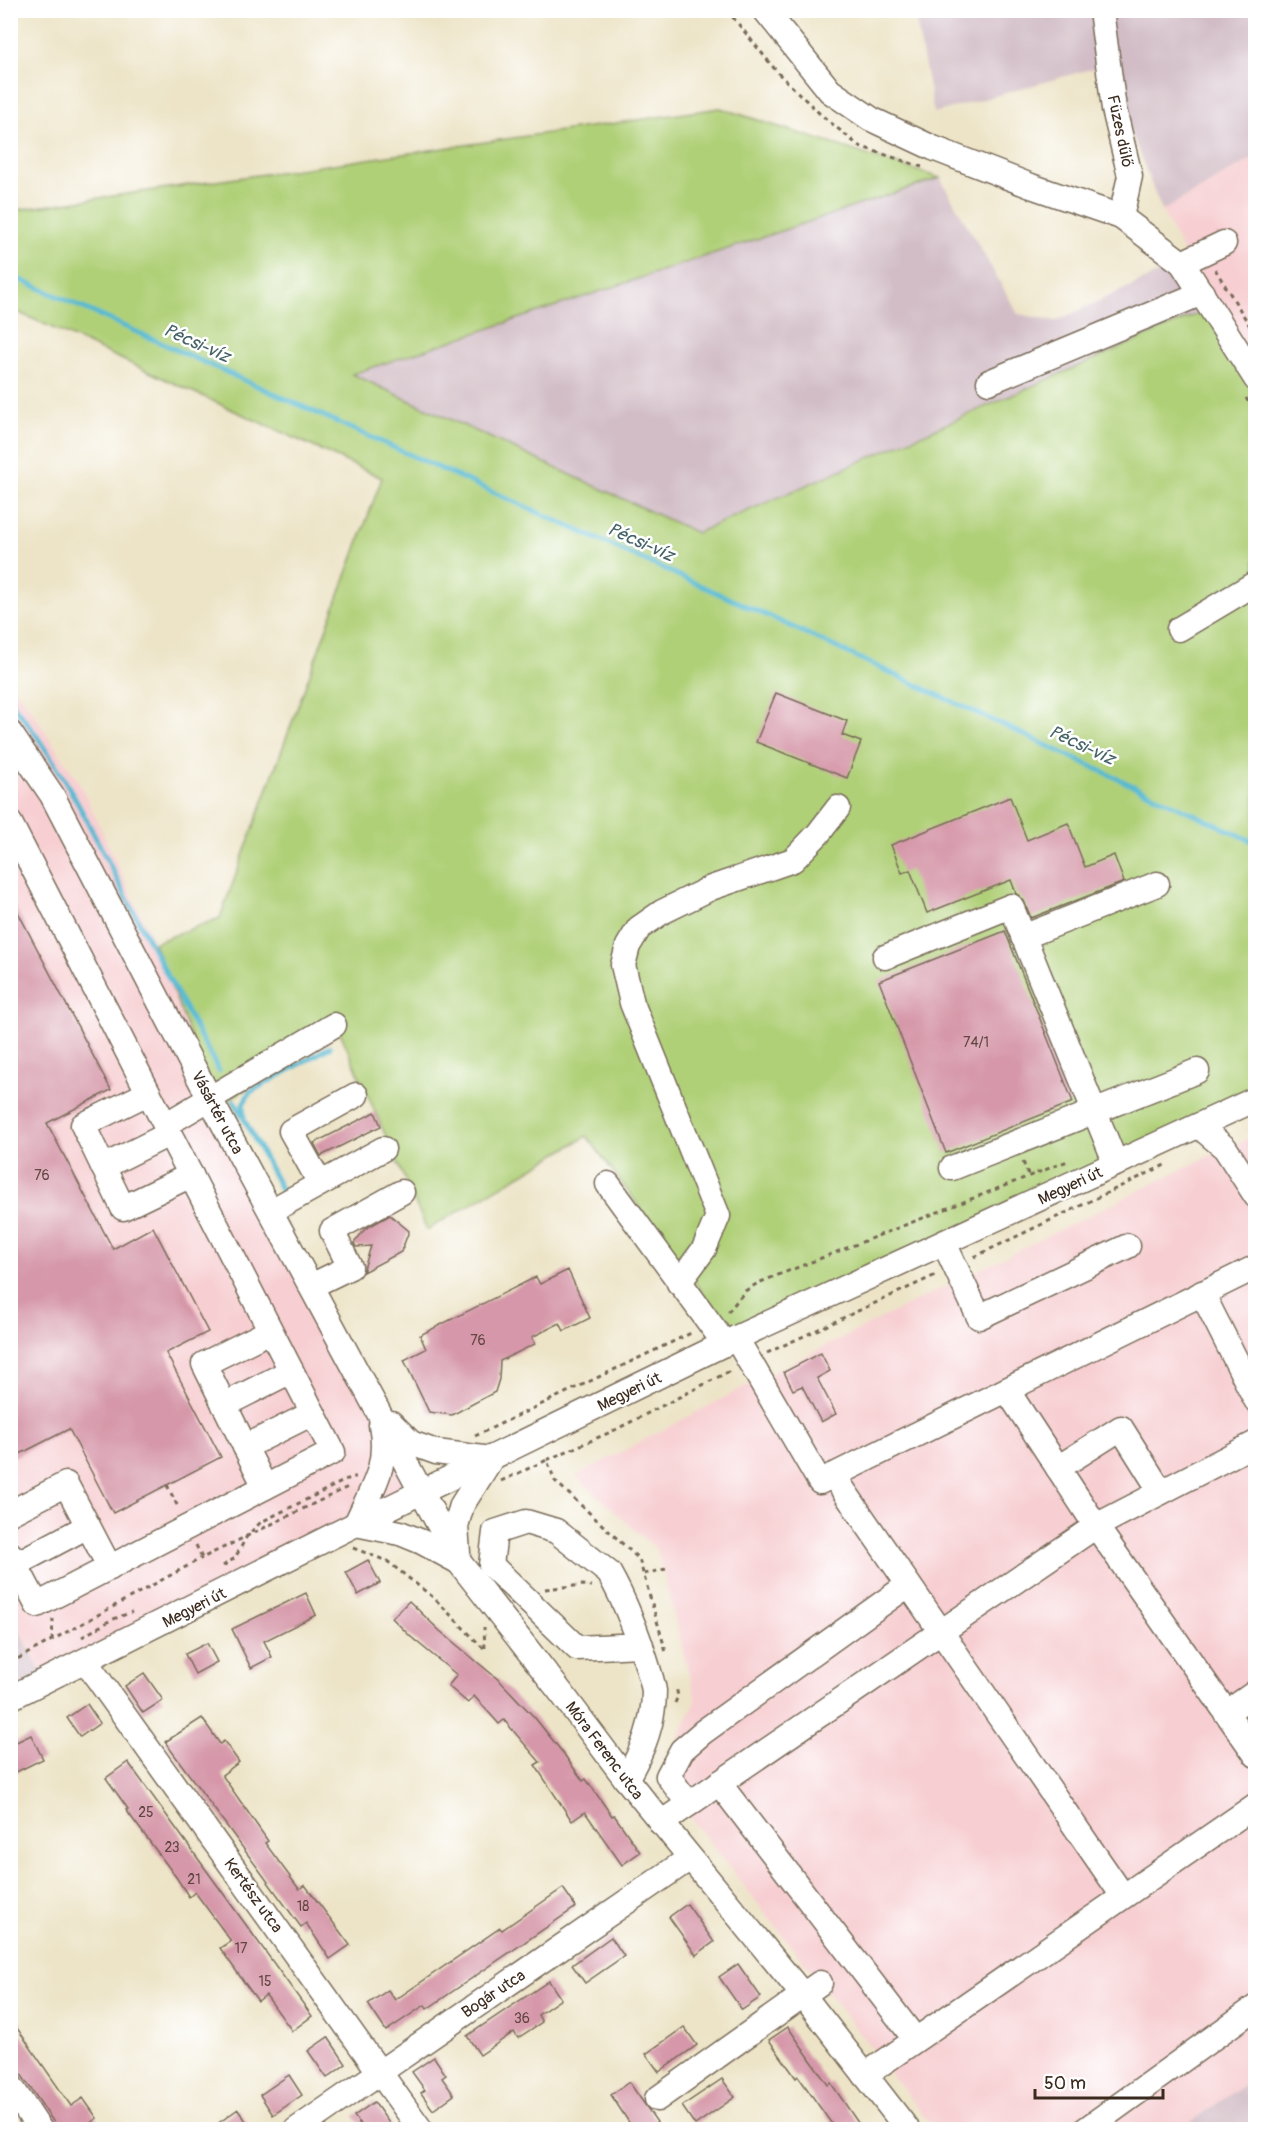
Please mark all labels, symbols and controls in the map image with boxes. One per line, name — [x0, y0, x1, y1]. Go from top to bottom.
street label: Füzes dűlő — [1103, 93, 1137, 169]
water label: Pécsi-víz — [160, 319, 236, 369]
water label: Pécsi-víz — [604, 518, 680, 568]
water label: Pécsi-víz — [1045, 720, 1121, 772]
house number: 74/1 — [963, 1034, 989, 1051]
street label: Vásártér utca — [187, 1067, 247, 1158]
street label: Megyeri út — [1035, 1162, 1106, 1210]
house number: 76 — [34, 1167, 50, 1184]
house number: 76 — [470, 1332, 486, 1349]
street label: Megyeri út — [594, 1368, 665, 1416]
street label: Megyeri út — [159, 1583, 230, 1632]
street label: Móra Ferenc utca — [561, 1698, 648, 1804]
house number: 25 — [138, 1804, 154, 1821]
house number: 23 — [164, 1839, 180, 1856]
street label: Kertész utca — [219, 1854, 287, 1937]
house number: 21 — [187, 1871, 201, 1888]
house number: 18 — [297, 1898, 309, 1915]
house number: 17 — [235, 1940, 248, 1957]
street label: Bogár utca — [458, 1965, 529, 2022]
house number: 15 — [258, 1973, 272, 1990]
house number: 36 — [514, 2010, 530, 2027]
scale bar — [1035, 2062, 1162, 2100]
text: 50 m — [1044, 2072, 1086, 2095]

